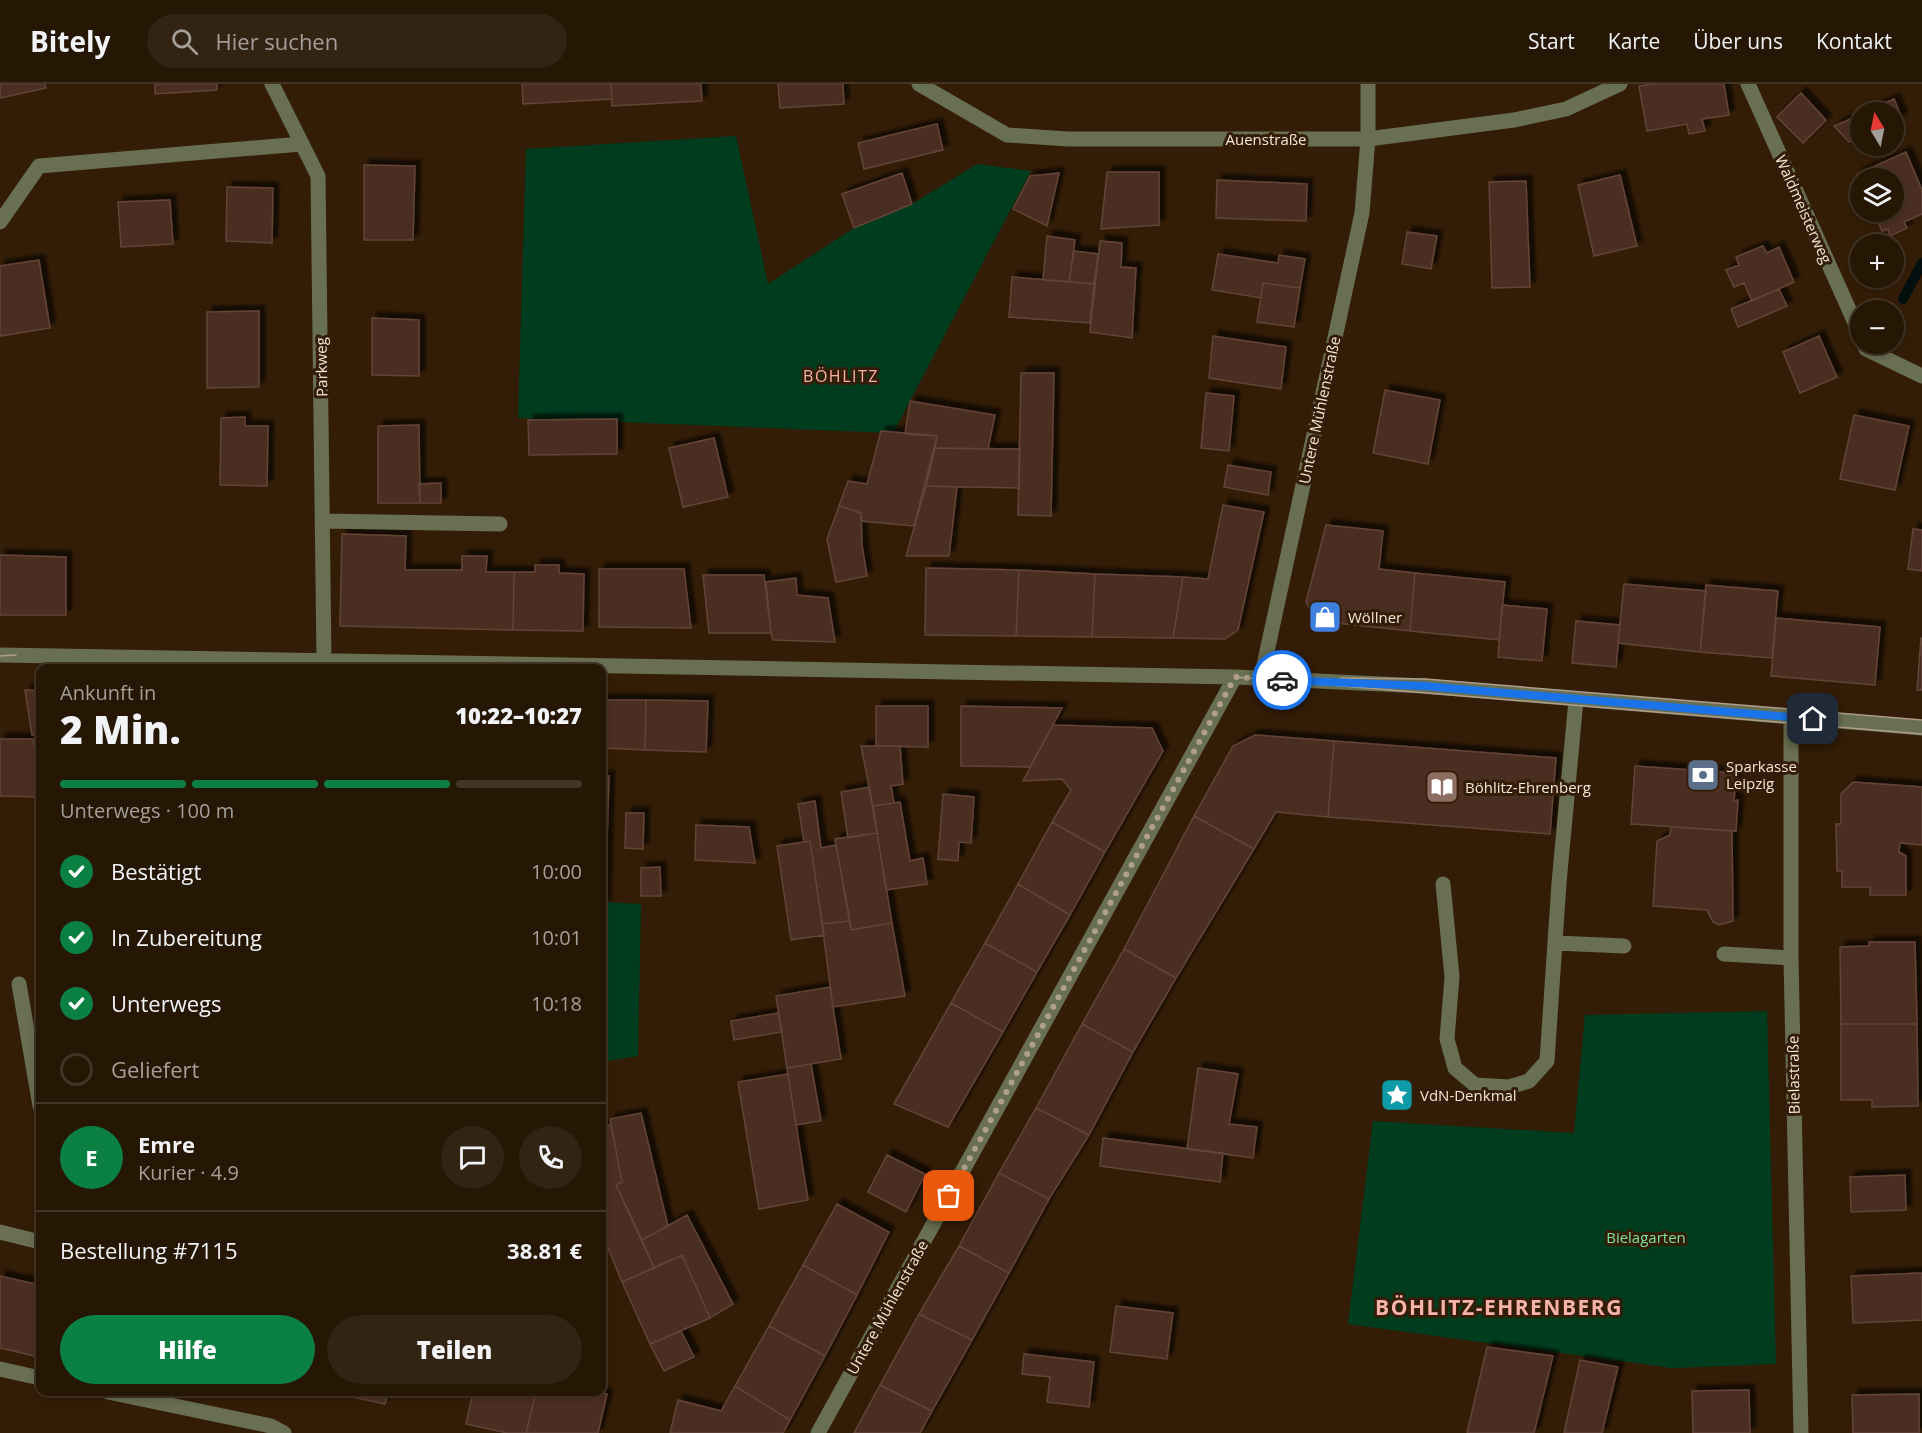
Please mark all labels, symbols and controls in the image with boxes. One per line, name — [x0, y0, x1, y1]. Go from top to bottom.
search box — [147, 14, 567, 68]
text: Bitely — [30, 22, 111, 60]
icon: search — [168, 25, 201, 58]
text: Hier suchen — [216, 26, 338, 56]
text: Start — [1528, 27, 1575, 55]
text: Karte — [1608, 27, 1660, 55]
text: Über uns — [1693, 27, 1783, 55]
text: Kontakt — [1816, 27, 1892, 55]
north arrow — [1850, 102, 1904, 156]
map controls — [1850, 102, 1904, 354]
street label: Auenstraße — [1225, 129, 1307, 149]
street label: Waldmeisterweg — [1771, 152, 1837, 266]
button: layers — [1850, 168, 1904, 222]
button: + — [1850, 234, 1904, 288]
button: − — [1850, 300, 1904, 354]
street label: Untere Mühlenstraße — [1294, 334, 1344, 486]
street label: Parkweg — [310, 337, 332, 397]
district label: BÖHLITZ — [803, 365, 879, 387]
shop icon: Wöllner — [1307, 599, 1343, 635]
place label: Wöllner — [1348, 607, 1402, 627]
courier — [1252, 650, 1312, 710]
icon: car — [1266, 664, 1299, 697]
text: Ankunft in — [60, 679, 156, 706]
pin — [1787, 693, 1838, 744]
text: 10:22–10:27 — [455, 700, 582, 730]
text: 2 Min. — [60, 702, 181, 755]
icon: home — [1796, 702, 1829, 735]
place label: Sparkasse Leipzig — [1726, 756, 1797, 793]
bank icon: Sparkasse Leipzig — [1685, 757, 1721, 793]
library icon: Böhlitz-Ehrenberg — [1424, 769, 1460, 805]
place label: Böhlitz-Ehrenberg — [1465, 777, 1591, 797]
text: Unterwegs · 100 m — [60, 797, 234, 824]
icon: check — [60, 855, 93, 888]
text: Bestätigt — [111, 856, 201, 886]
text: 10:00 — [531, 858, 582, 885]
icon: check — [60, 921, 93, 954]
text: In Zubereitung — [111, 922, 262, 952]
text: 10:01 — [531, 924, 582, 951]
icon: check — [60, 987, 93, 1020]
text: Unterwegs — [111, 988, 222, 1018]
text: 10:18 — [531, 990, 582, 1017]
street label: Bielastraße — [1782, 1035, 1804, 1115]
text: Geliefert — [111, 1054, 199, 1084]
place icon: VdN-Denkmal — [1379, 1077, 1415, 1113]
place label: VdN-Denkmal — [1420, 1085, 1517, 1105]
button: chat — [441, 1126, 504, 1189]
button: phone — [519, 1126, 582, 1189]
text: Emre — [138, 1129, 195, 1159]
text: E — [85, 1142, 98, 1172]
text: Kurier · 4.9 — [138, 1159, 239, 1186]
pin — [923, 1170, 974, 1221]
icon: bag — [932, 1179, 965, 1212]
park label: Bielagarten — [1606, 1227, 1686, 1247]
text: Bestellung #7115 — [60, 1235, 238, 1265]
text: 38.81 € — [507, 1235, 582, 1265]
street label: Untere Mühlenstraße — [842, 1236, 932, 1378]
district label: BÖHLITZ-EHRENBERG — [1375, 1293, 1623, 1321]
button: Hilfe — [60, 1315, 315, 1384]
button: Teilen — [327, 1315, 582, 1384]

